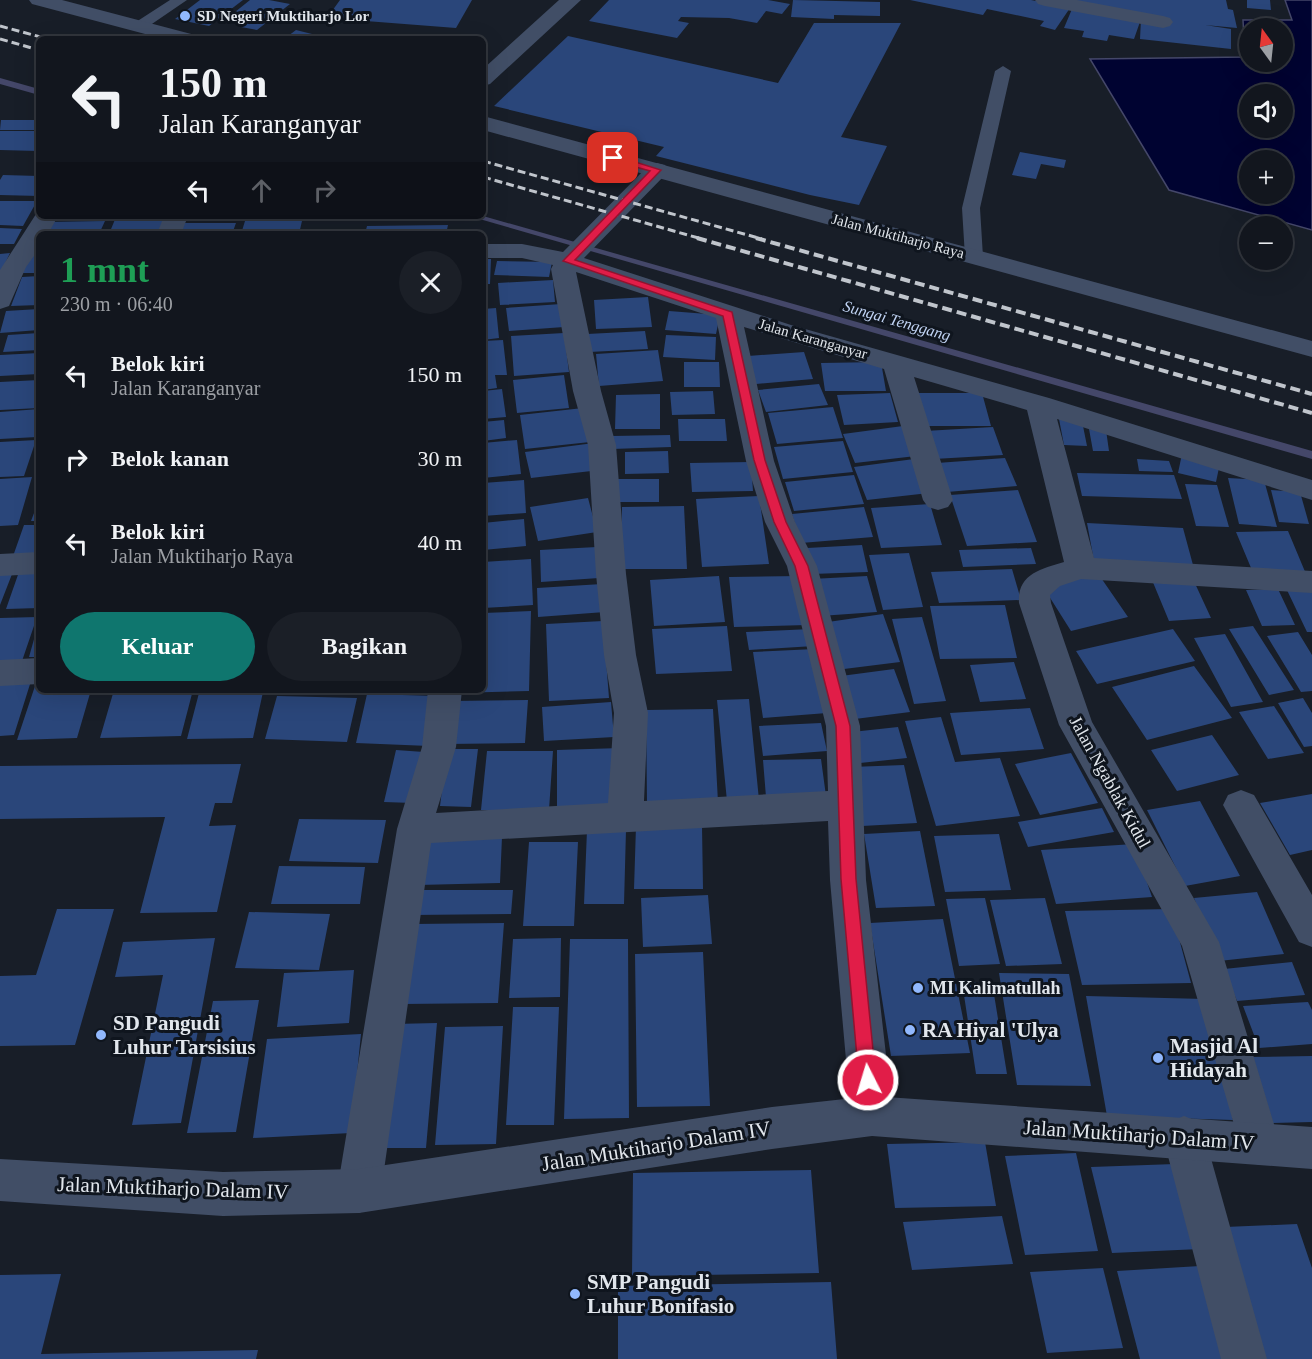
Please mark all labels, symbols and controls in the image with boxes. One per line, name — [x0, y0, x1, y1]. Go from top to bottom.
place label: SD Negeri Muktiharjo Lor — [197, 8, 369, 24]
marker: SD Negeri Muktiharjo Lor — [178, 9, 192, 23]
north arrow — [1239, 18, 1293, 72]
map controls — [1239, 18, 1293, 270]
icon: left — [60, 60, 138, 138]
text: 150 m — [159, 60, 268, 106]
button: sound — [1239, 84, 1293, 138]
text: Jalan Karanganyar — [159, 109, 361, 139]
pin — [587, 132, 638, 183]
icon: arrive — [596, 141, 629, 174]
button: + — [1239, 150, 1293, 204]
icon: left — [182, 174, 215, 207]
icon: ahead — [245, 174, 278, 207]
icon: right — [308, 174, 341, 207]
street label: Jalan Muktiharjo Raya — [830, 211, 966, 261]
button: − — [1239, 216, 1293, 270]
text: 1 mnt — [60, 250, 149, 290]
button: close — [399, 251, 462, 314]
text: 230 m · 06:40 — [60, 293, 173, 315]
water label: Sungai Tenggang — [841, 297, 953, 345]
street label: Jalan Karanganyar — [757, 316, 869, 362]
text: Belok kiri — [111, 351, 205, 376]
icon: left — [60, 359, 93, 392]
text: 150 m — [406, 362, 462, 387]
text: Jalan Karanganyar — [111, 377, 260, 399]
icon: right — [60, 443, 93, 476]
text: Belok kanan — [111, 446, 229, 471]
text: 30 m — [417, 446, 462, 471]
text: Belok kiri — [111, 519, 205, 544]
icon: left — [60, 527, 93, 560]
text: 40 m — [417, 530, 462, 555]
text: Jalan Muktiharjo Raya — [111, 545, 293, 567]
button: Keluar — [60, 612, 255, 681]
button: Bagikan — [267, 612, 462, 681]
street label: Jalan Ngablak Kidul — [1065, 712, 1155, 852]
place label: MI Kalimatullah — [930, 978, 1061, 998]
marker: MI Kalimatullah — [911, 981, 925, 995]
place label: SD Pangudi Luhur Tarsisius — [113, 1011, 256, 1059]
place label: RA Hiyal 'Ulya — [922, 1018, 1059, 1042]
marker: RA Hiyal 'Ulya — [903, 1023, 917, 1037]
marker: SD Pangudi Luhur Tarsisius — [94, 1028, 108, 1042]
place label: Masjid Al Hidayah — [1170, 1034, 1258, 1082]
position arrow — [836, 1048, 900, 1112]
marker: Masjid Al Hidayah — [1151, 1051, 1165, 1065]
street label: Jalan Muktiharjo Dalam IV — [1023, 1115, 1255, 1155]
street label: Jalan Muktiharjo Dalam IV — [540, 1116, 772, 1176]
street label: Jalan Muktiharjo Dalam IV — [57, 1172, 289, 1204]
place label: SMP Pangudi Luhur Bonifasio — [587, 1270, 734, 1318]
marker: SMP Pangudi Luhur Bonifasio — [568, 1287, 582, 1301]

